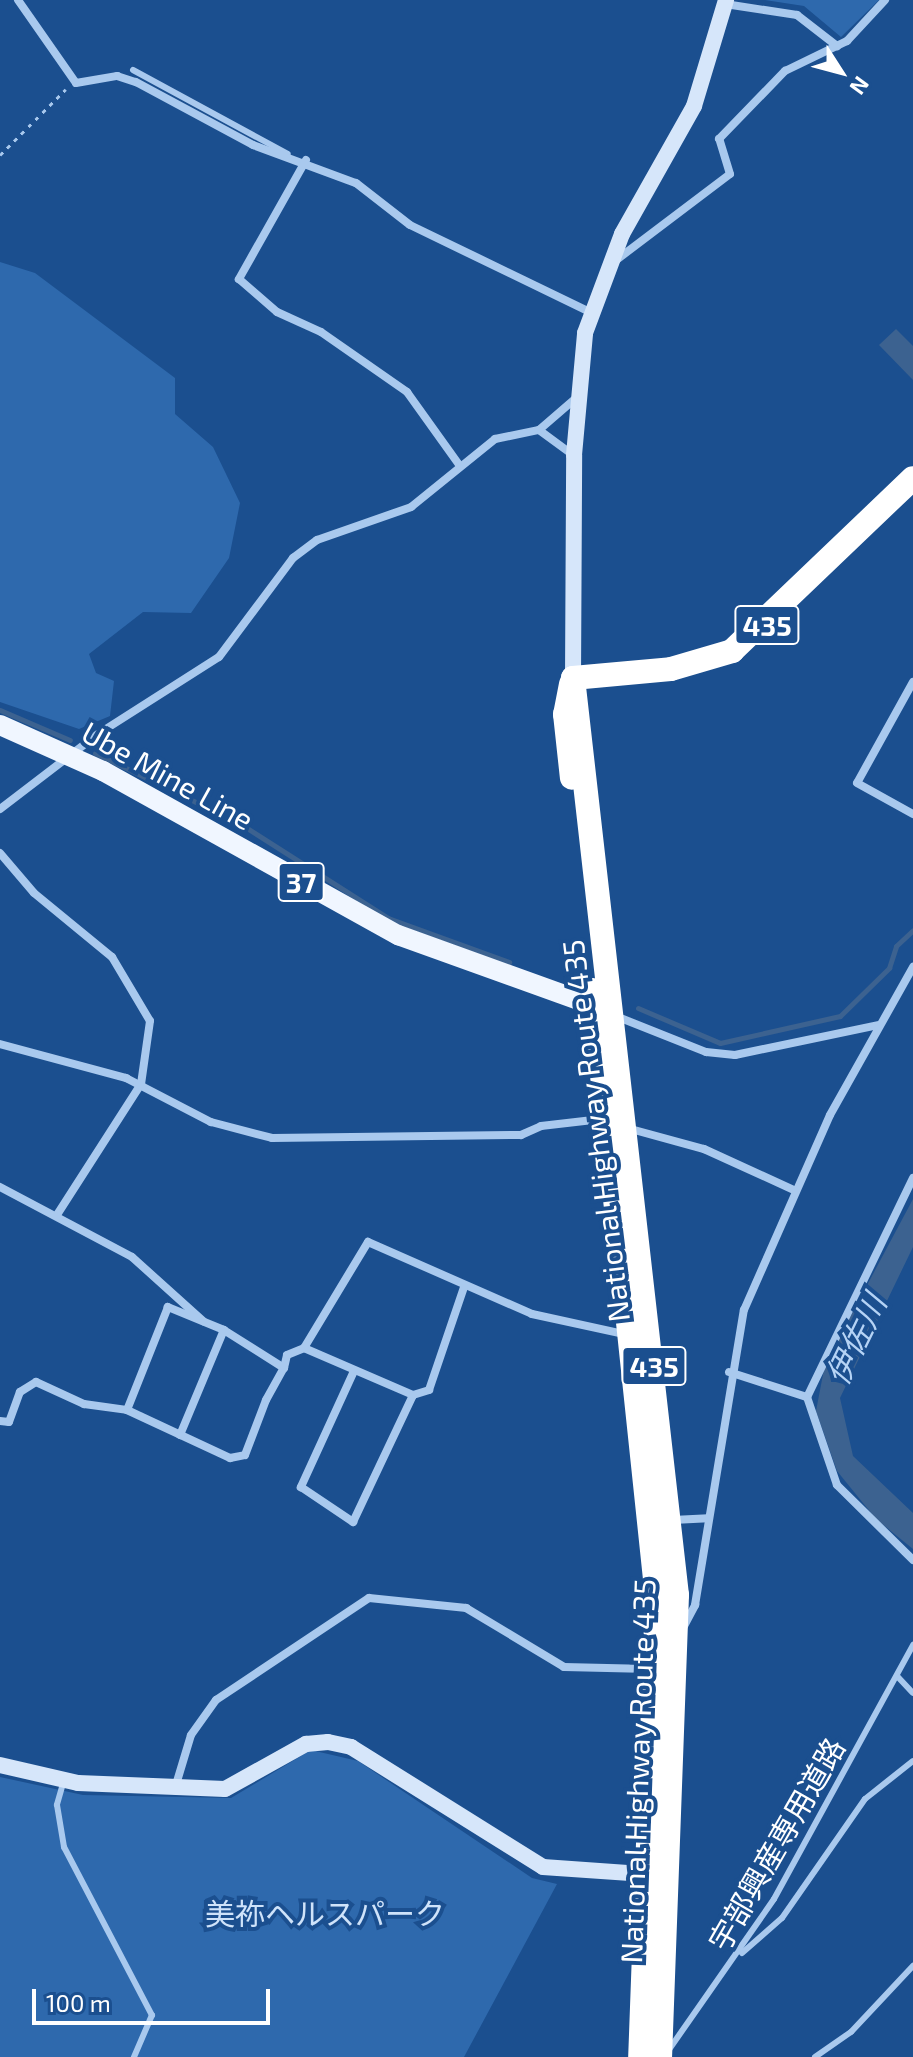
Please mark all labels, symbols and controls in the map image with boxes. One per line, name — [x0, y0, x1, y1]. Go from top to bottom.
north arrow — [801, 32, 881, 112]
text: N — [845, 72, 876, 100]
road number: 435 — [733, 601, 801, 649]
street label: Ube Mine Line — [76, 713, 260, 837]
road number: 37 — [277, 858, 325, 906]
street label: National Highway Route 435 — [554, 937, 636, 1325]
water label: 伊佐川 — [817, 1287, 893, 1391]
road number: 435 — [620, 1342, 688, 1390]
street label: National Highway Route 435 — [612, 1577, 662, 1965]
street label: 宇部興産専用道路 — [700, 1731, 852, 1957]
park label: 美祢ヘルスパーク — [205, 1895, 445, 1931]
scale bar — [36, 1973, 274, 2023]
text: 100 m — [46, 1988, 111, 2017]

